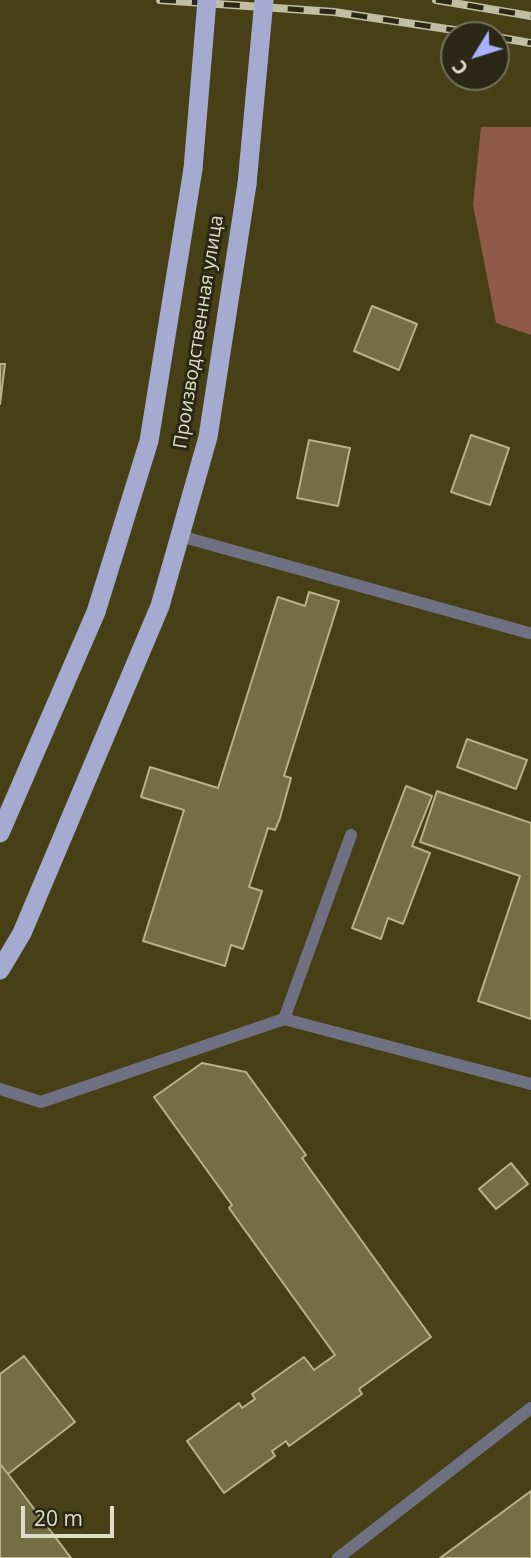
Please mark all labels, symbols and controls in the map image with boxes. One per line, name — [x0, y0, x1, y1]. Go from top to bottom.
north arrow — [440, 21, 510, 91]
text: С — [446, 55, 474, 80]
street label: Производственная улица — [169, 214, 229, 450]
scale bar — [24, 1492, 117, 1536]
text: 20 m — [34, 1504, 83, 1532]

